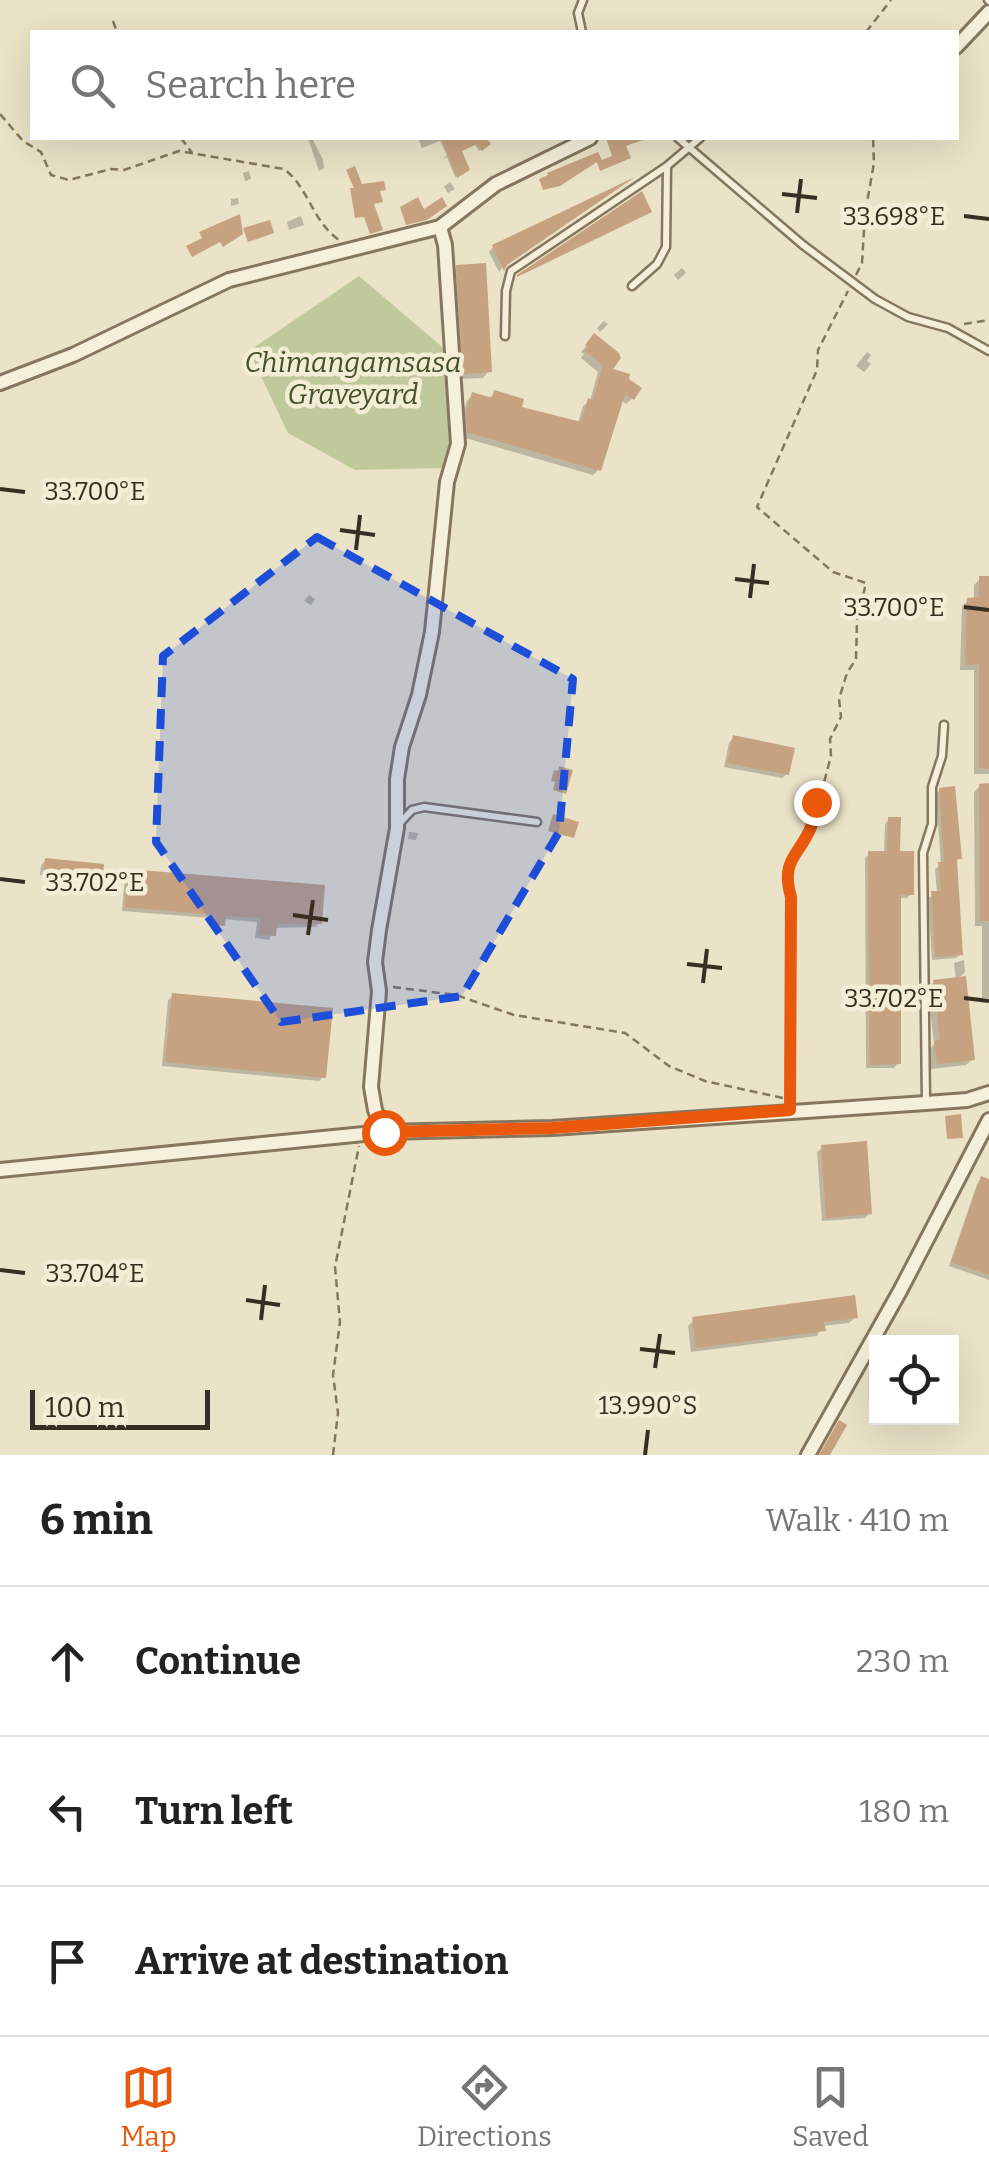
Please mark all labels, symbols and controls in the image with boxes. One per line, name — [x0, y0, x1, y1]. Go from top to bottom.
search box — [30, 30, 959, 140]
icon: search — [65, 58, 120, 113]
text: Search here — [145, 62, 356, 108]
text: 33.698°E — [843, 202, 945, 232]
park label: Chimangamsasa Graveyard — [245, 346, 461, 411]
text: 33.700°E — [44, 477, 146, 507]
text: 33.700°E — [843, 593, 945, 623]
route end — [794, 780, 840, 826]
text: 33.702°E — [45, 868, 145, 898]
text: 33.702°E — [844, 984, 944, 1014]
route start — [362, 1110, 408, 1156]
text: 33.704°E — [45, 1259, 145, 1289]
map controls — [869, 1335, 959, 1425]
button: locate — [869, 1335, 959, 1425]
scale bar — [30, 1385, 210, 1430]
text: 100 m — [45, 1391, 125, 1424]
text: 13.990°S — [598, 1391, 698, 1421]
text: 6 min — [40, 1495, 153, 1545]
text: Walk · 410 m — [765, 1501, 949, 1539]
icon: ahead — [40, 1634, 95, 1689]
text: Continue — [135, 1638, 301, 1684]
text: 230 m — [856, 1642, 949, 1680]
icon: left — [40, 1784, 95, 1839]
text: Turn left — [135, 1788, 293, 1834]
text: 180 m — [859, 1792, 949, 1830]
icon: arrive — [40, 1934, 95, 1989]
text: Arrive at destination — [135, 1938, 508, 1984]
tab: Map — [120, 2060, 177, 2153]
tab: Directions — [417, 2060, 552, 2153]
tab: Saved — [792, 2060, 869, 2153]

